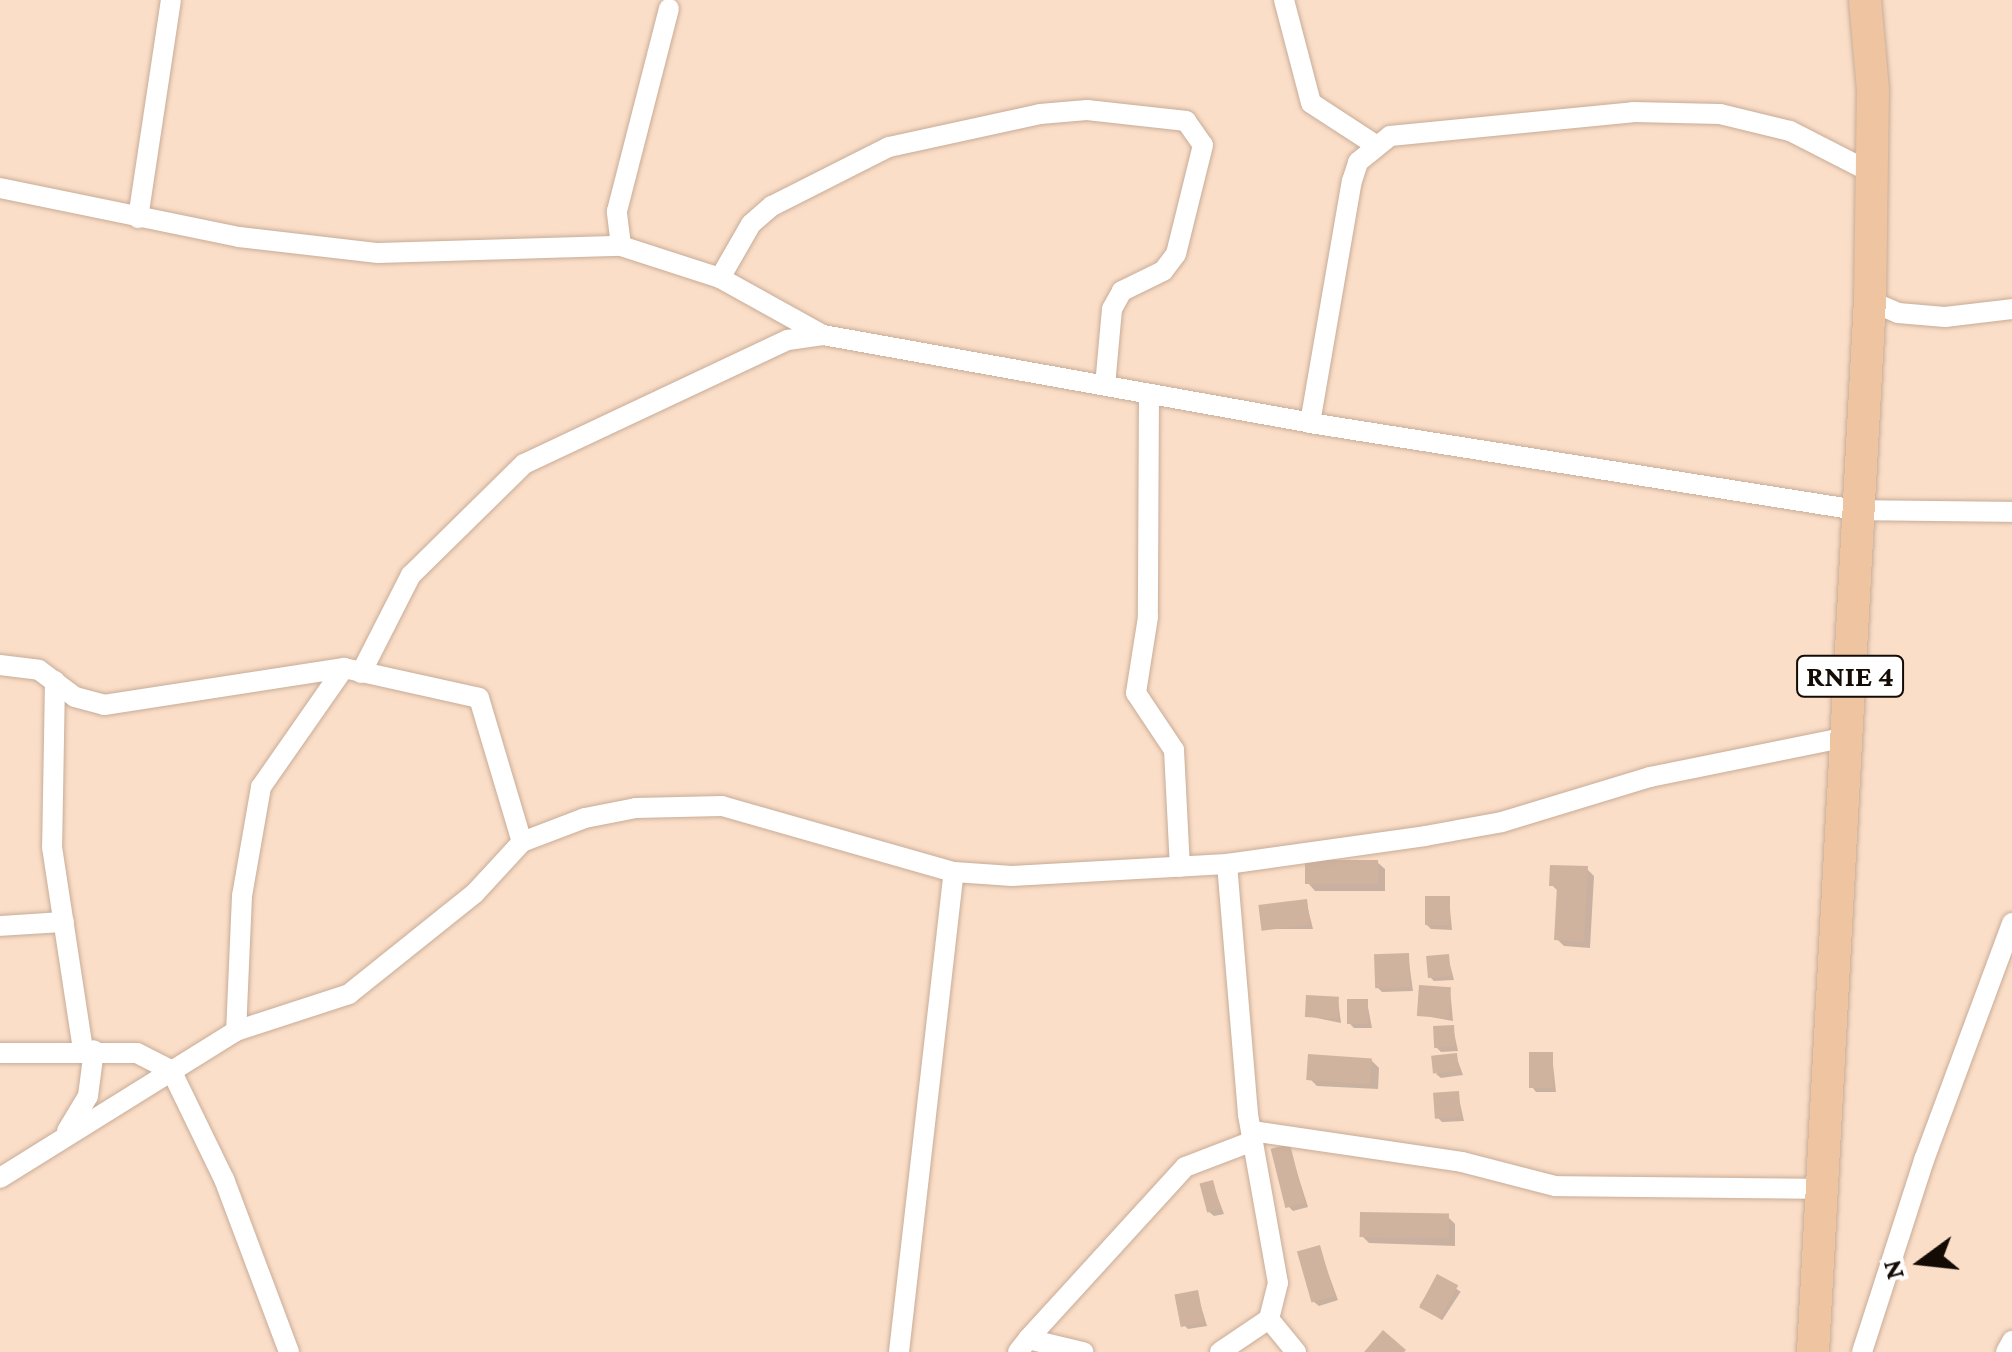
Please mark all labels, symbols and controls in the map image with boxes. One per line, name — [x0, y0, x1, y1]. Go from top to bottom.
road number: RNIE 4 — [1795, 651, 1905, 701]
north arrow — [1872, 1212, 1972, 1312]
text: N — [1875, 1257, 1910, 1283]

